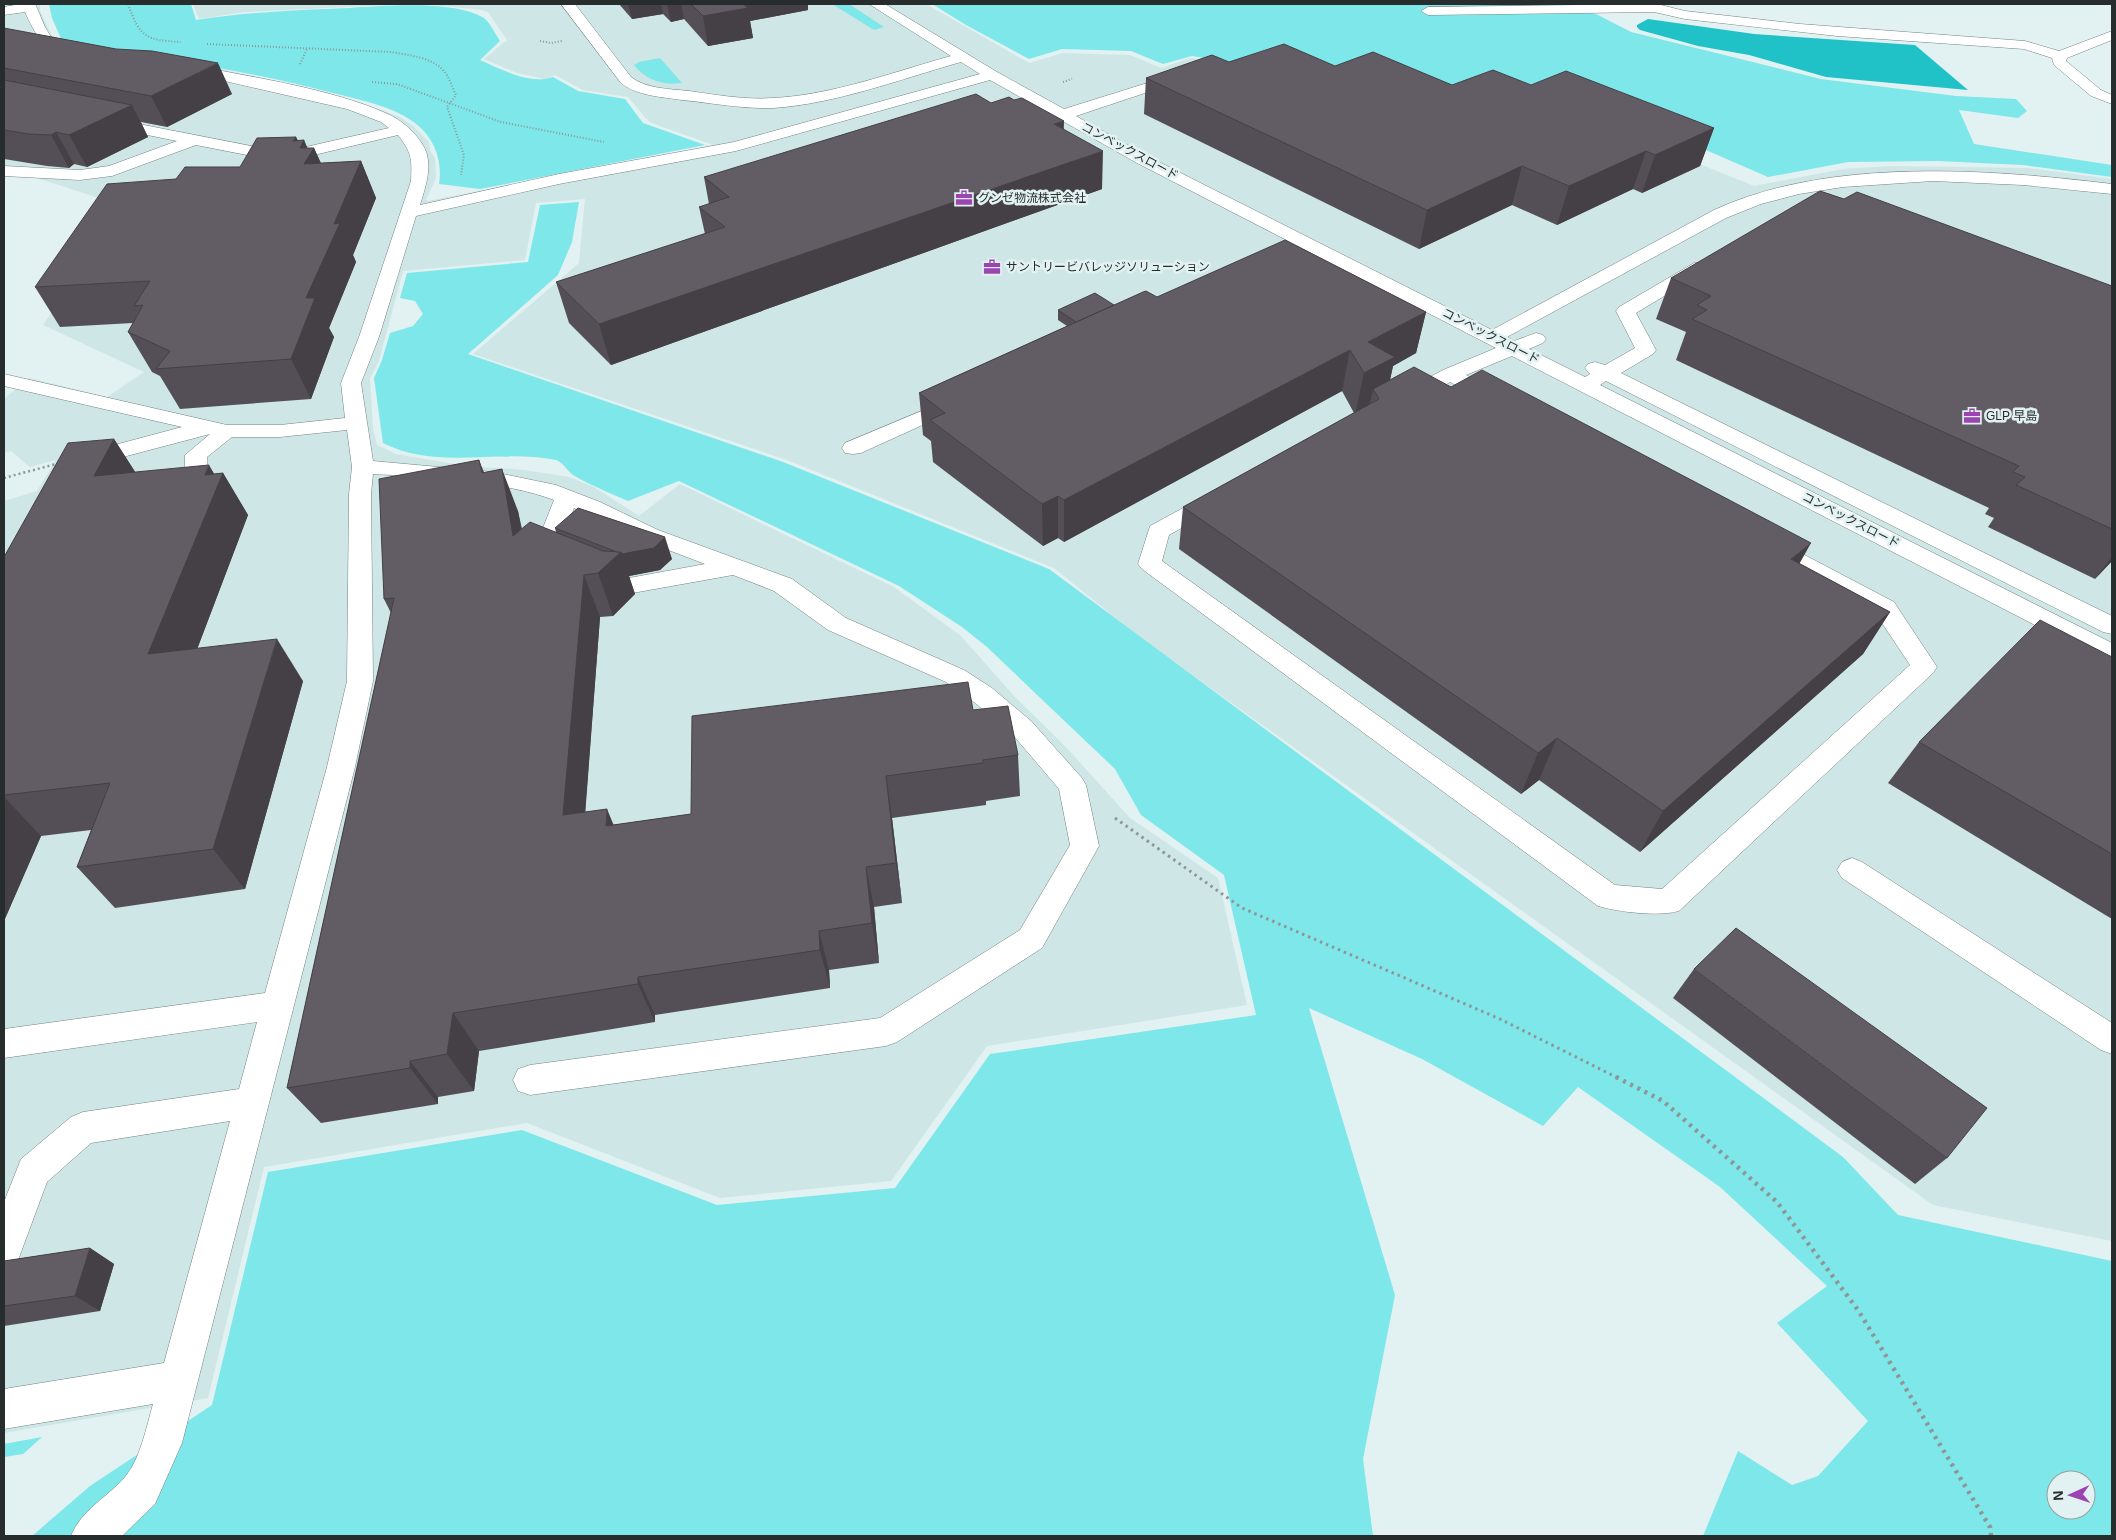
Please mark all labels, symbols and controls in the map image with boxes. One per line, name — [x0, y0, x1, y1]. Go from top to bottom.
street label: コンベックスロード — [1079, 120, 1181, 182]
office icon: グンゼ物流株式会社 — [954, 188, 974, 208]
place label: グンゼ物流株式会社 — [978, 191, 1086, 205]
office icon: サントリービバレッジソリューション — [982, 257, 1002, 277]
place label: サントリービバレッジソリューション — [1006, 260, 1210, 274]
street label: コンベックスロード — [1440, 305, 1542, 367]
office icon: GLP 早島 — [1962, 406, 1982, 426]
place label: GLP 早島 — [1986, 409, 2037, 423]
street label: コンベックスロード — [1800, 489, 1902, 551]
north arrow — [2046, 1470, 2096, 1520]
text: N — [2050, 1490, 2066, 1501]

